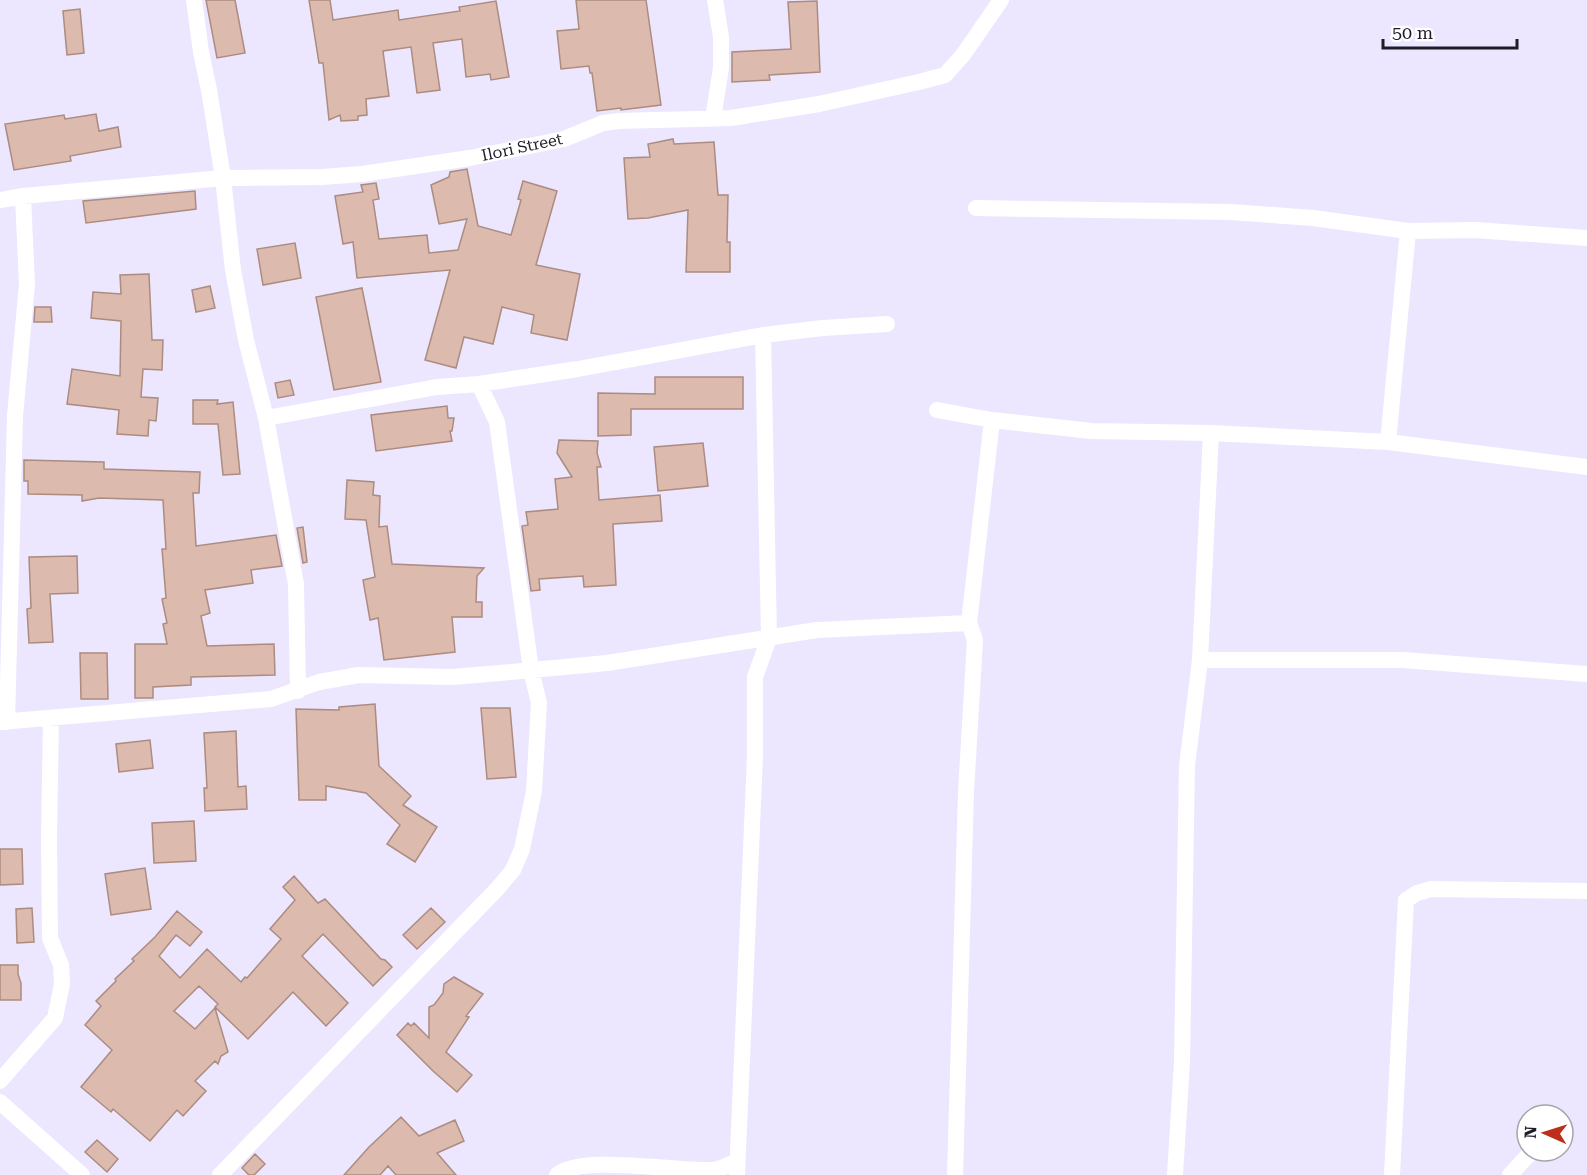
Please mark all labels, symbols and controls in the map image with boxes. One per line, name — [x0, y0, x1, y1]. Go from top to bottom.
scale bar — [1383, 12, 1516, 50]
text: 50 m — [1392, 22, 1433, 43]
street label: Ilori Street — [480, 129, 564, 165]
north arrow — [1515, 1103, 1575, 1163]
text: N — [1521, 1126, 1540, 1139]

